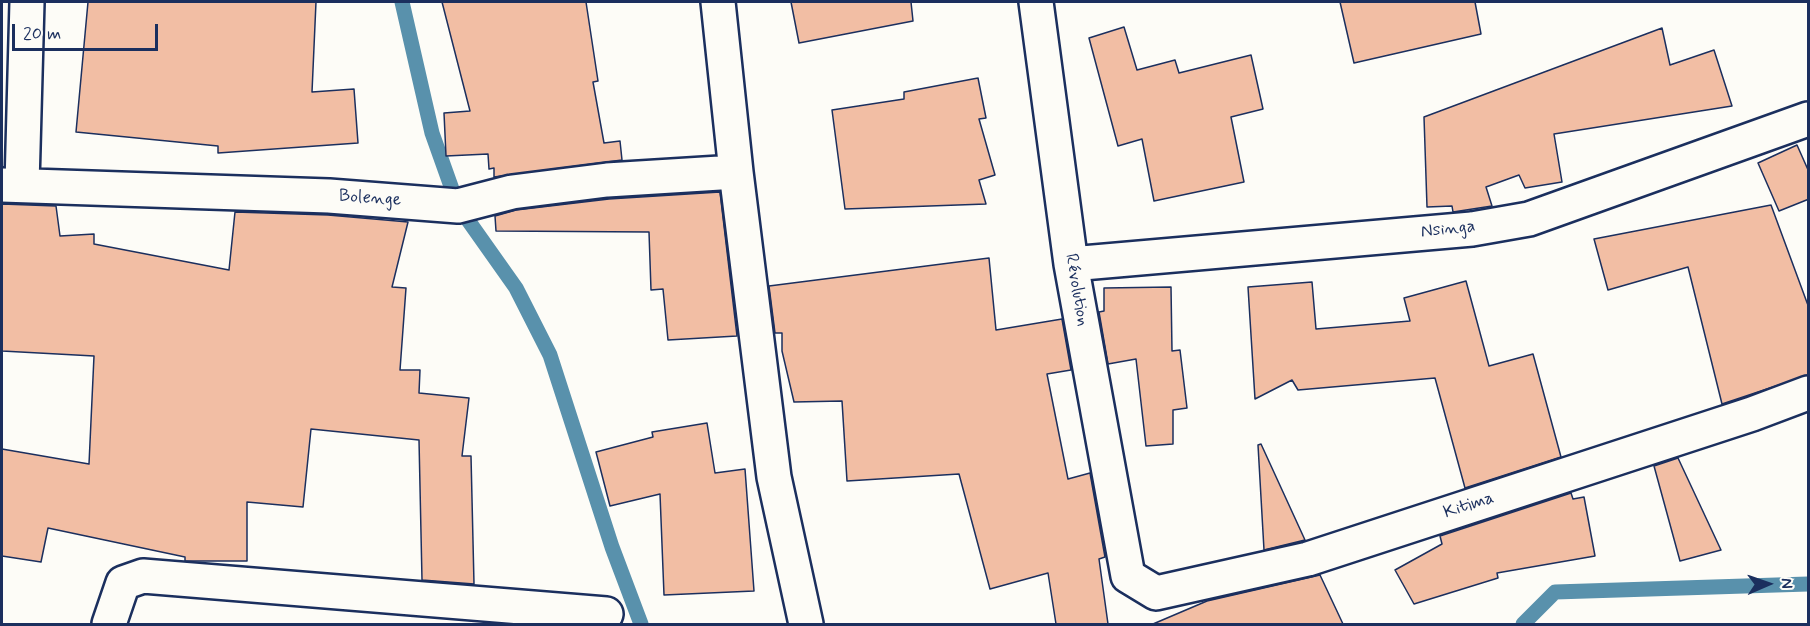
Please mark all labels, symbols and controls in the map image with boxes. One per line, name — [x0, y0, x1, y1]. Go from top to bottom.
scale bar — [15, 12, 160, 50]
text: 20 m — [23, 22, 61, 46]
street label: Bolenge — [338, 186, 402, 212]
street label: Nsinga — [1420, 216, 1476, 244]
street label: Révolution — [1059, 252, 1093, 328]
street label: Kitima — [1441, 488, 1497, 524]
north arrow — [1738, 554, 1798, 614]
text: N — [1776, 578, 1797, 589]

